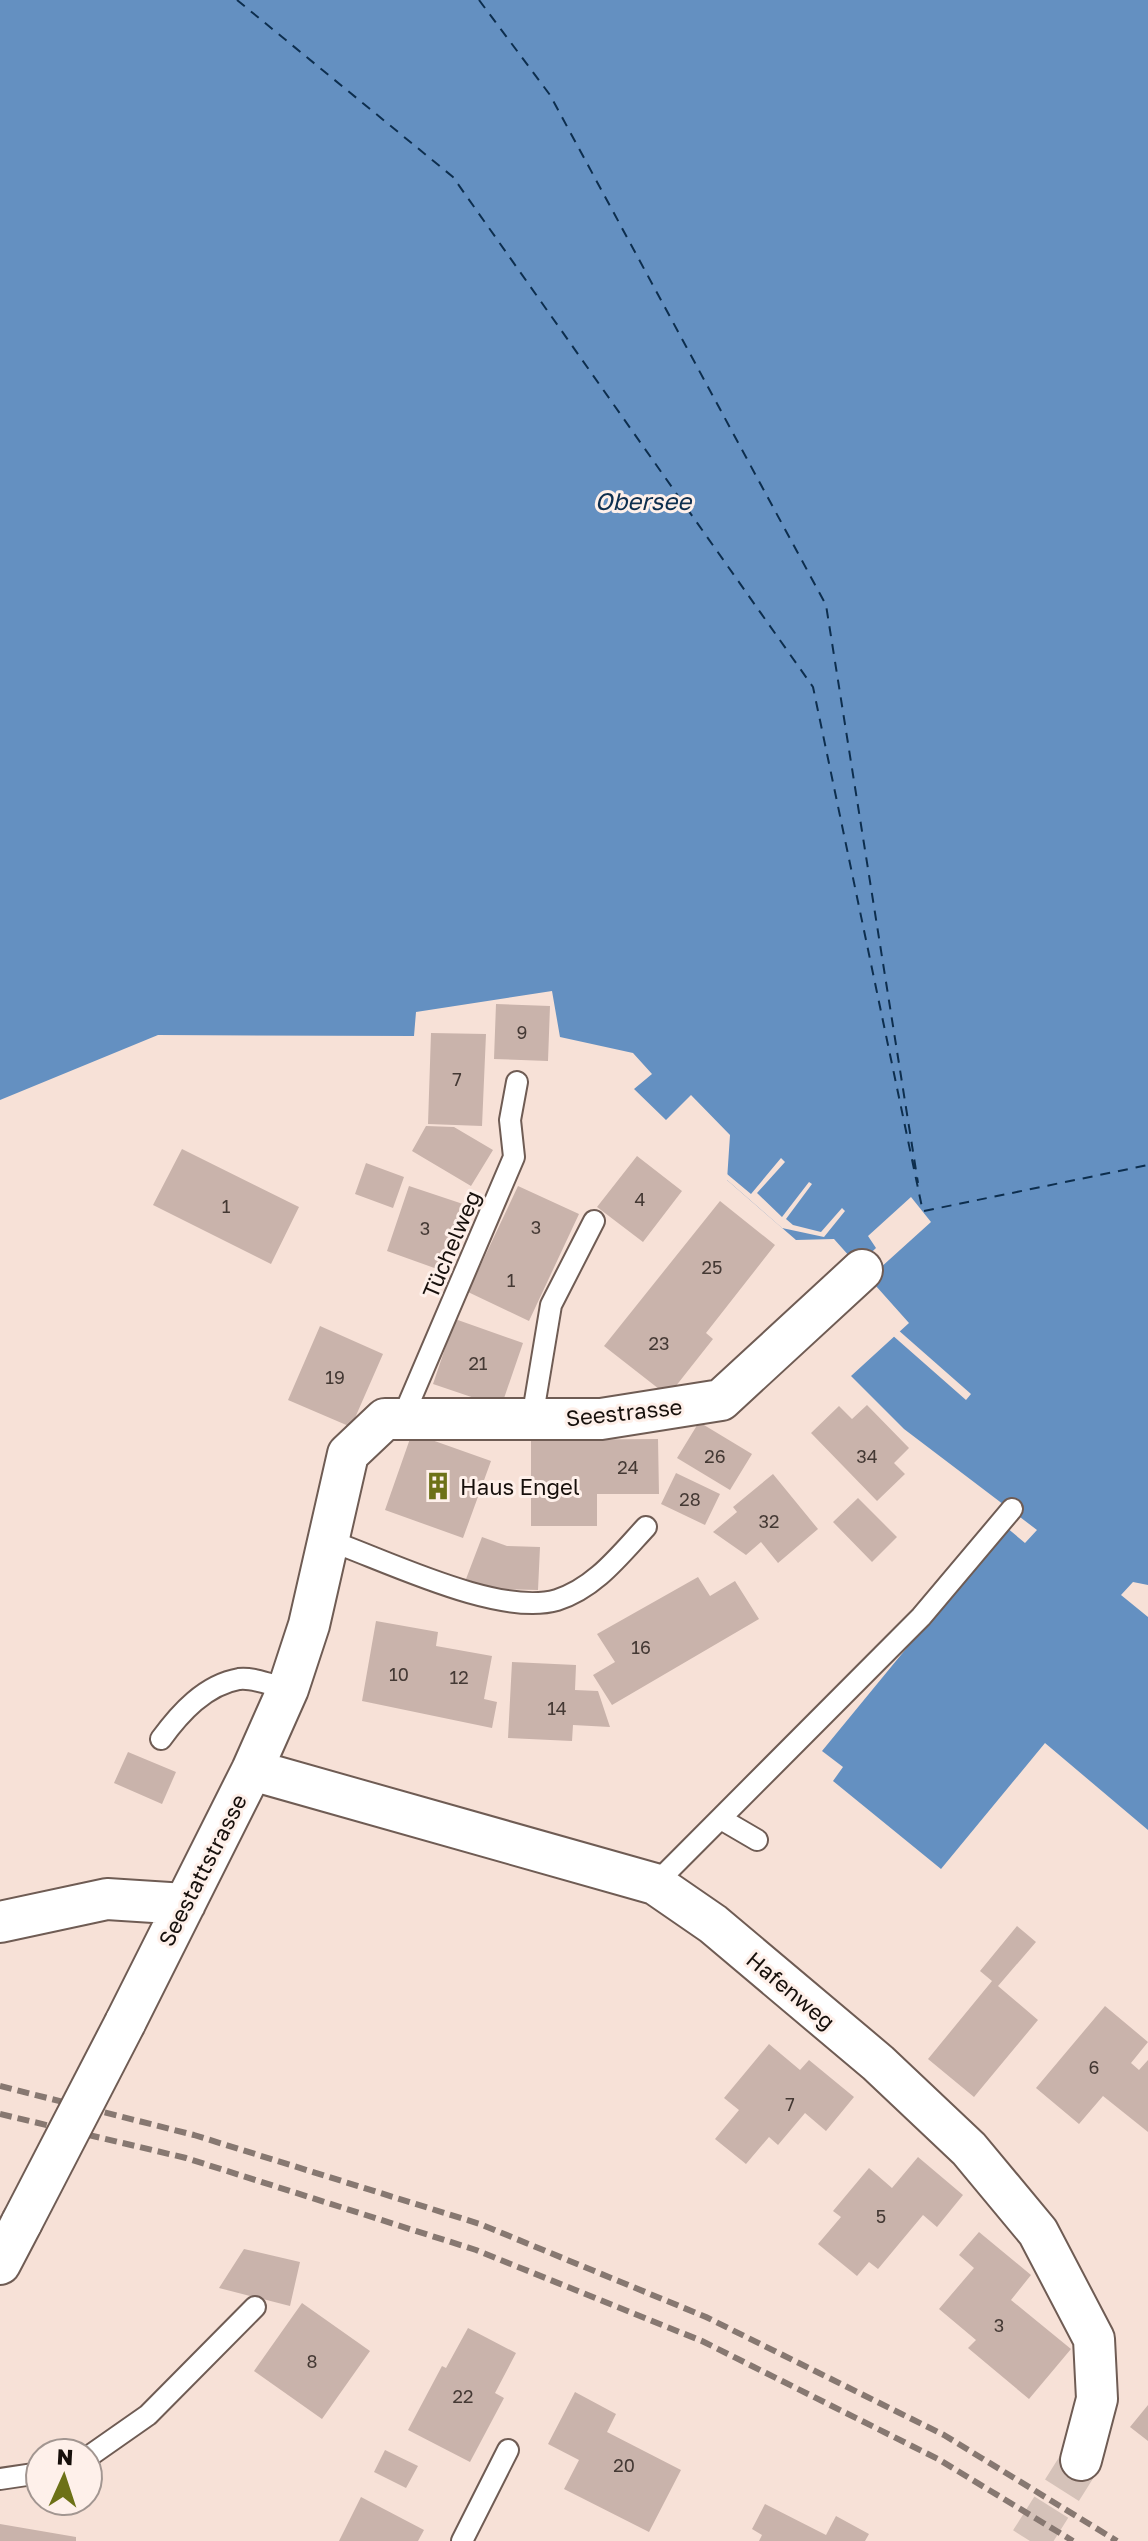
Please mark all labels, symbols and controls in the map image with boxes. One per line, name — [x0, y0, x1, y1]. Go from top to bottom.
water label: Obersee — [595, 486, 693, 515]
house number: 9 — [517, 1021, 527, 1043]
house number: 7 — [452, 1068, 462, 1090]
street label: Tüchelweg — [416, 1186, 486, 1302]
house number: 4 — [635, 1188, 646, 1210]
house number: 1 — [222, 1195, 231, 1217]
house number: 3 — [531, 1216, 541, 1238]
house number: 3 — [420, 1217, 430, 1239]
house number: 25 — [702, 1256, 722, 1278]
house number: 1 — [507, 1269, 516, 1291]
house number: 23 — [649, 1332, 669, 1354]
house number: 21 — [468, 1352, 488, 1374]
house number: 19 — [325, 1366, 345, 1388]
street label: Seestrasse — [564, 1392, 684, 1432]
house number: 26 — [704, 1445, 726, 1467]
house number: 34 — [856, 1445, 878, 1467]
house number: 24 — [617, 1456, 639, 1478]
building icon: Haus Engel — [423, 1471, 453, 1501]
place label: Haus Engel — [460, 1473, 580, 1500]
house number: 28 — [679, 1488, 701, 1510]
house number: 32 — [759, 1510, 779, 1532]
house number: 16 — [631, 1636, 651, 1658]
house number: 10 — [389, 1663, 409, 1685]
house number: 12 — [449, 1666, 469, 1688]
house number: 14 — [547, 1697, 567, 1719]
street label: Seestattstrasse — [152, 1789, 252, 1951]
street label: Hafenweg — [741, 1945, 841, 2035]
house number: 6 — [1089, 2056, 1099, 2078]
house number: 7 — [785, 2093, 795, 2115]
house number: 5 — [876, 2205, 886, 2227]
house number: 3 — [994, 2314, 1004, 2336]
house number: 8 — [307, 2350, 317, 2372]
house number: 22 — [453, 2385, 473, 2407]
north arrow — [24, 2437, 104, 2517]
text: N — [56, 2443, 74, 2470]
house number: 20 — [613, 2454, 635, 2476]

